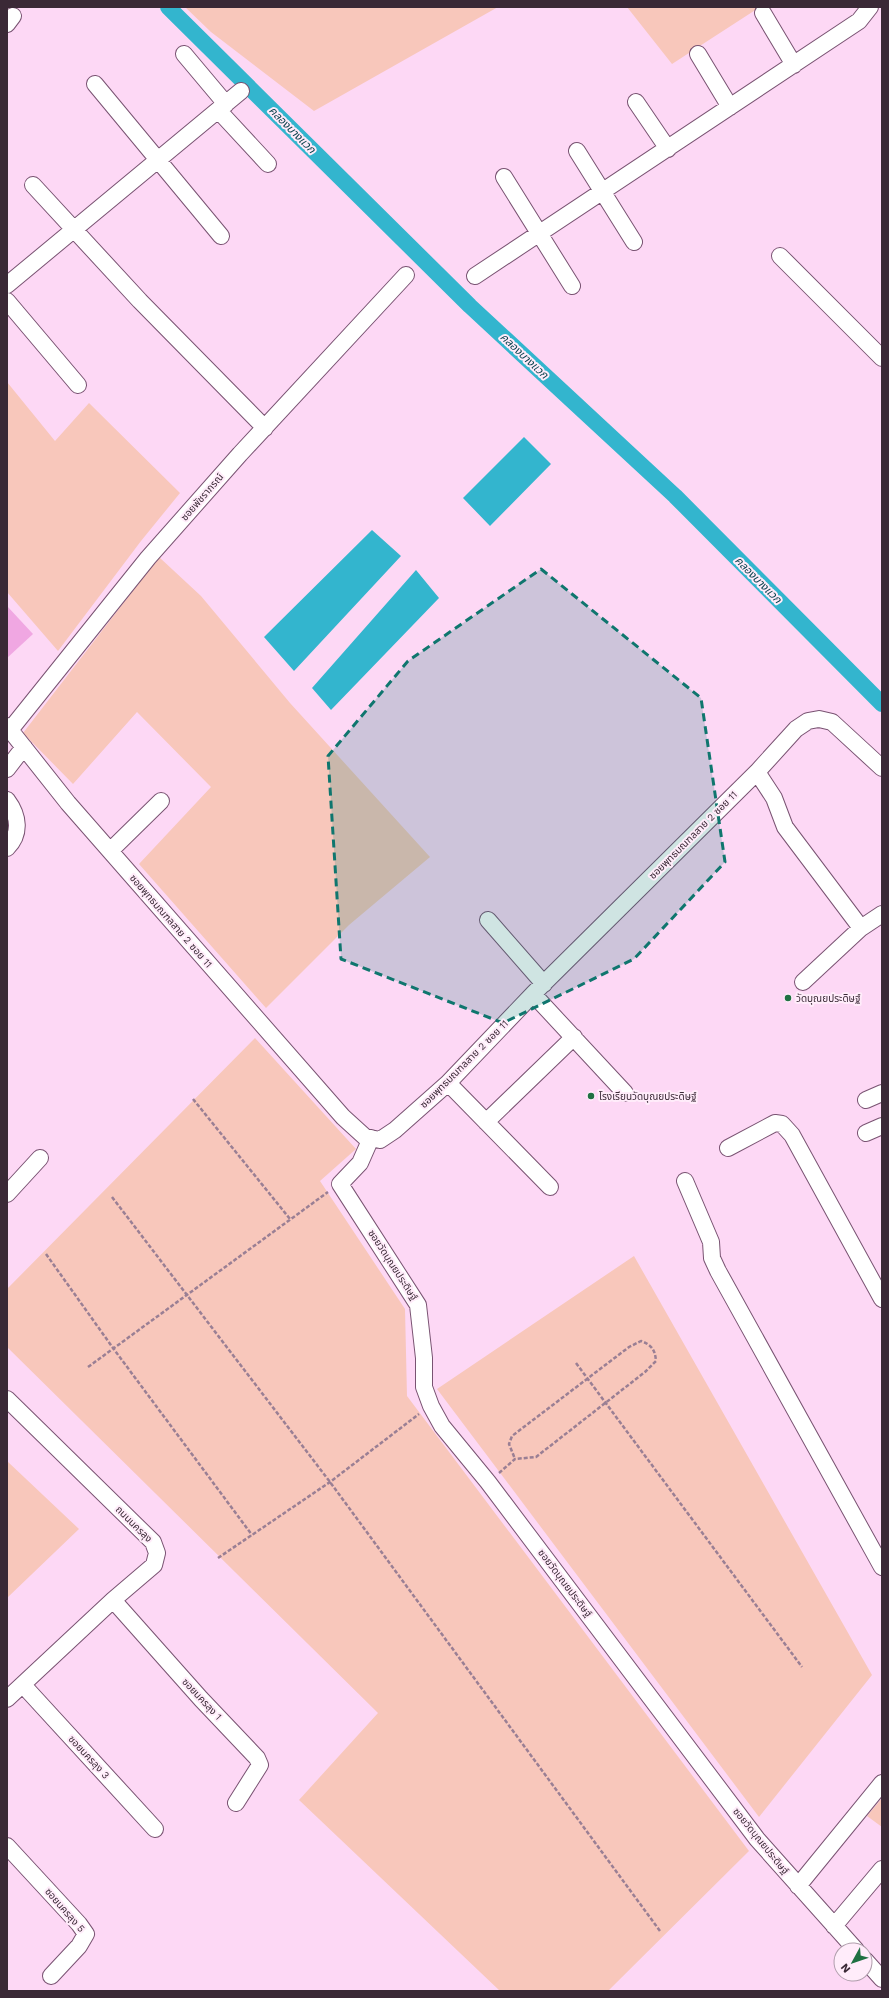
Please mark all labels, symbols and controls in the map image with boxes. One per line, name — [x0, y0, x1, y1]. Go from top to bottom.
water label: คลองบางแวก — [266, 104, 318, 156]
water label: คลองบางแวก — [497, 331, 551, 382]
street label: ซอยพัชราภรณ์ — [179, 471, 225, 523]
water label: คลองบางแวก — [732, 554, 784, 606]
street label: ซอยพุทธมณฑลสาย 2 ซอย 11 — [647, 789, 740, 882]
street label: ซอยพุทธมณฑลสาย 2 ซอย 11 — [127, 872, 214, 970]
marker: วัดบุณยประดิษฐ์ — [783, 993, 793, 1003]
place label: วัดบุณยประดิษฐ์ — [796, 993, 861, 1005]
street label: ซอยพุทธมณฑลสาย 2 ซอย 11 — [418, 1018, 511, 1111]
marker: โรงเรียนวัดบุณยประดิษฐ์ — [586, 1091, 596, 1101]
place label: โรงเรียนวัดบุณยประดิษฐ์ — [599, 1091, 697, 1103]
street label: ซอยวัดบุณยประดิษฐ์ — [365, 1228, 420, 1303]
street label: ถนนนครลุง — [113, 1504, 154, 1545]
street label: ซอยวัดบุณยประดิษฐ์ — [535, 1547, 594, 1620]
street label: ซอยนครลุง 1 — [179, 1676, 224, 1723]
street label: ซอยนครลุง 3 — [66, 1733, 112, 1782]
street label: ซอยวัดบุณยประดิษฐ์ — [730, 1806, 791, 1877]
street label: ซอยนครลุง 5 — [42, 1886, 87, 1935]
north arrow — [833, 1942, 873, 1982]
text: N — [838, 1961, 853, 1975]

